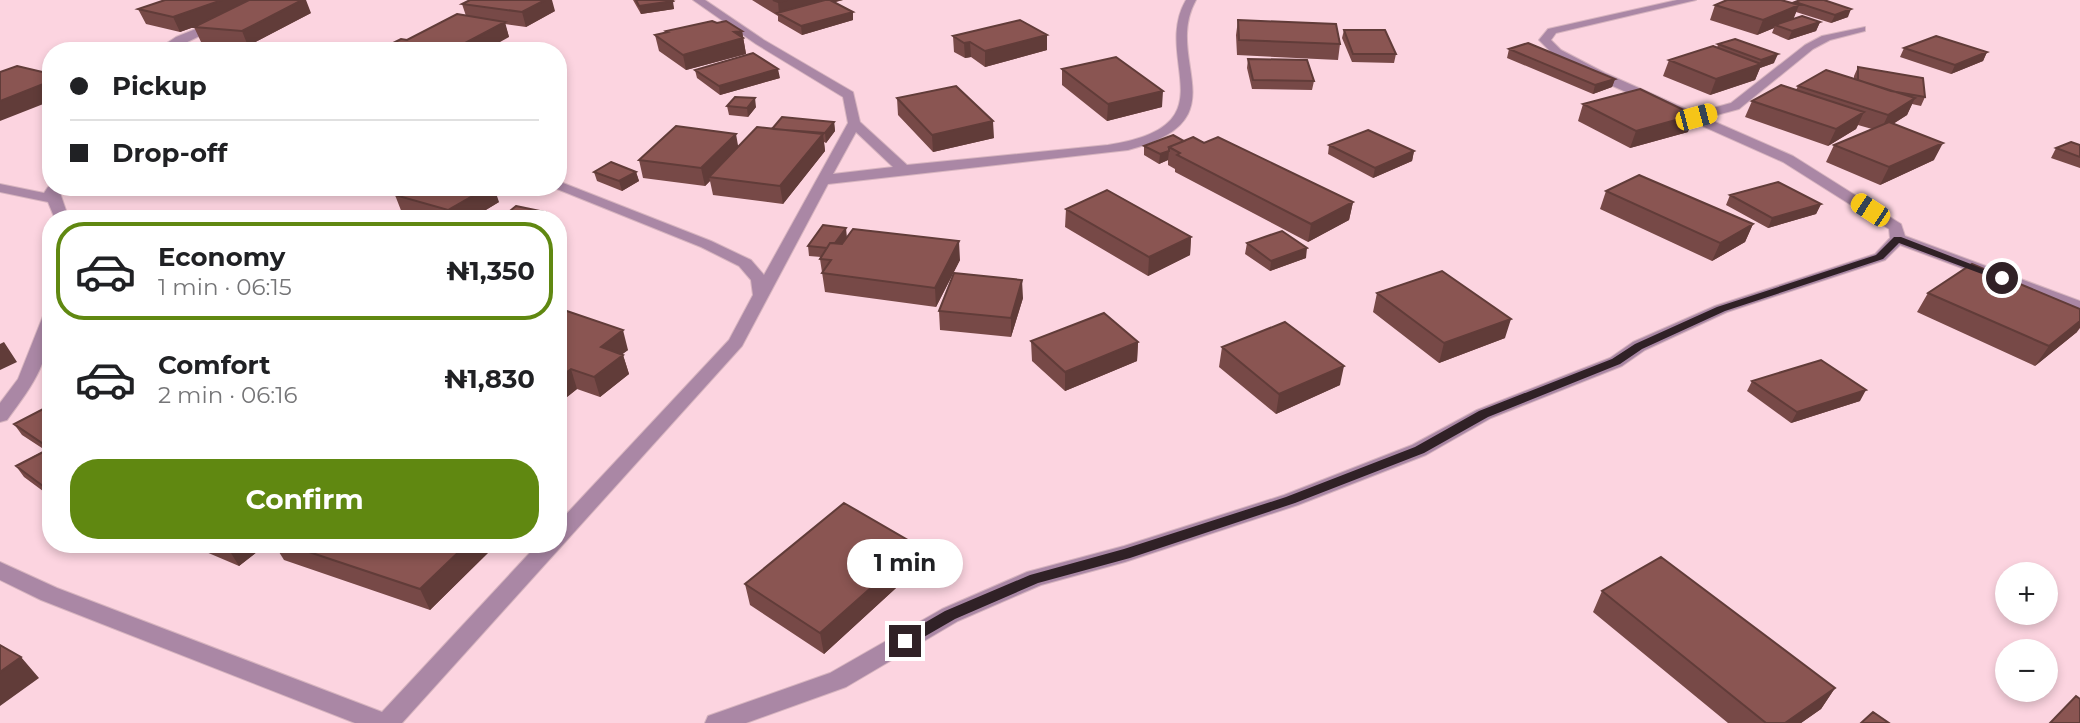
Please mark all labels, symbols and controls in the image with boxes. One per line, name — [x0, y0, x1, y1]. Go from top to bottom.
text: Pickup — [112, 70, 207, 102]
car — [1673, 101, 1720, 133]
text: Drop-off — [112, 137, 227, 169]
car — [1847, 190, 1894, 230]
icon: car — [74, 240, 137, 303]
text: Economy — [158, 241, 285, 273]
text: ₦1,350 — [446, 255, 535, 287]
route start — [1986, 262, 2018, 294]
text: 1 min · 06:15 — [158, 273, 292, 301]
icon: car — [74, 348, 137, 411]
text: Comfort — [158, 349, 270, 381]
text: ₦1,830 — [444, 363, 535, 395]
text: 2 min · 06:16 — [158, 381, 298, 409]
button: Confirm — [70, 459, 539, 539]
callout: 1 min — [847, 540, 963, 588]
text: 1 min — [874, 549, 936, 577]
map controls — [1995, 562, 2058, 702]
button: + — [1995, 562, 2058, 625]
route end — [889, 625, 921, 657]
button: − — [1995, 639, 2058, 702]

